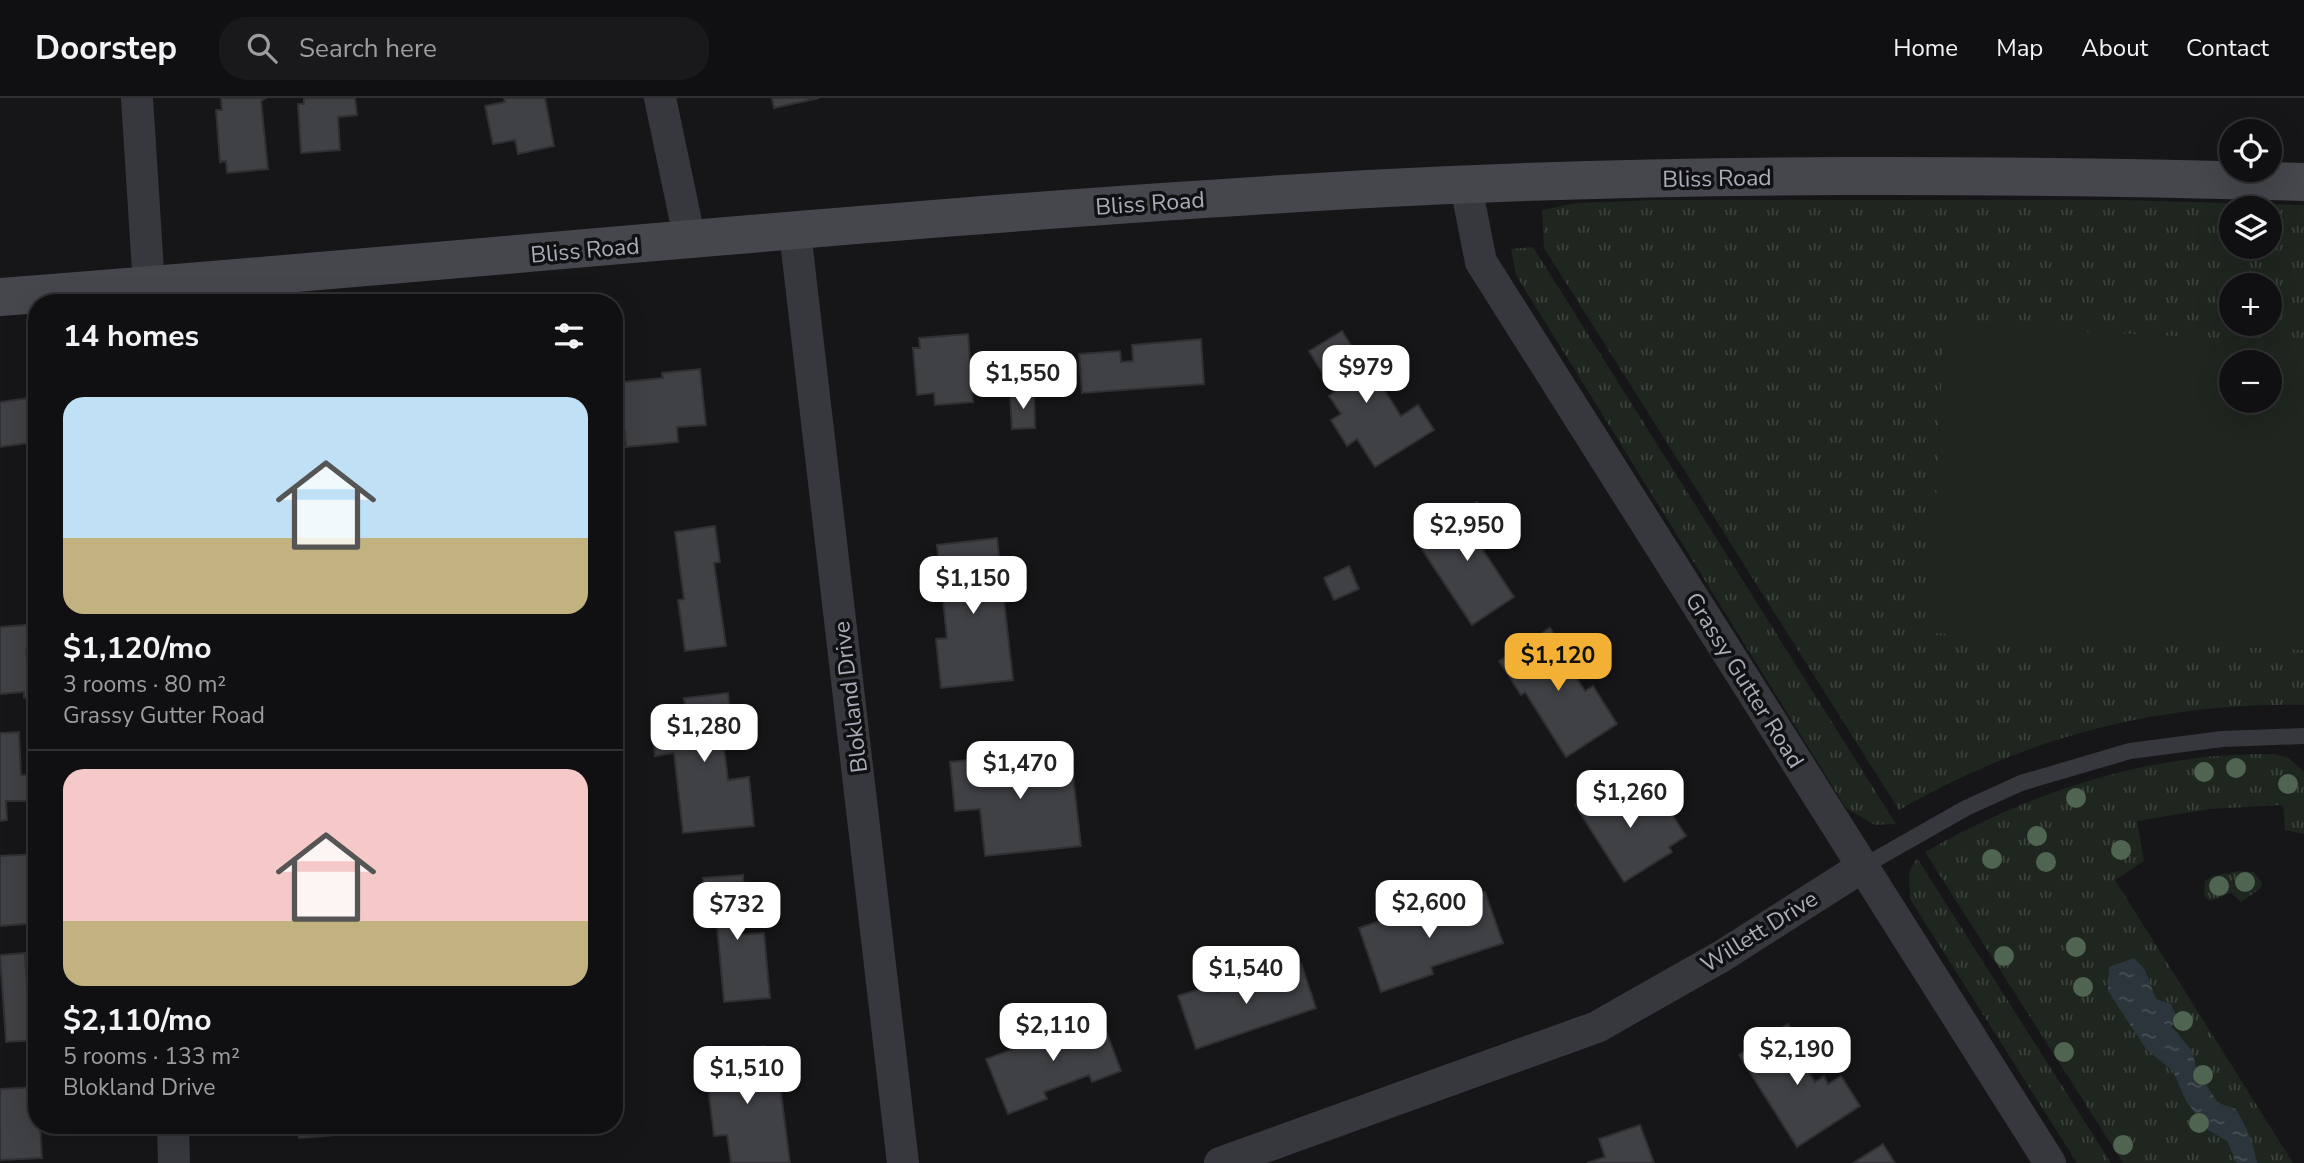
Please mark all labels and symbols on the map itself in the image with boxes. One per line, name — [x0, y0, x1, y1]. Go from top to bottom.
street label: Bliss Road — [1662, 162, 1772, 195]
street label: Bliss Road — [1094, 184, 1206, 223]
street label: Bliss Road — [529, 230, 641, 271]
pin: $979 — [1325, 345, 1407, 405]
pin: $1,550 — [966, 352, 1080, 411]
pin: $2,950 — [1410, 504, 1524, 563]
pin: $1,150 — [916, 556, 1030, 616]
street label: Grassy Gutter Road — [1678, 586, 1811, 774]
street label: Blokland Drive — [826, 619, 875, 774]
pin: $1,120 — [1501, 634, 1615, 693]
pin: $1,280 — [647, 704, 761, 764]
pin: $1,470 — [963, 742, 1077, 801]
pin: $1,260 — [1573, 770, 1687, 830]
pin: $2,600 — [1372, 880, 1486, 940]
pin: $732 — [696, 882, 778, 942]
street label: Willett Drive — [1695, 883, 1824, 980]
pin: $1,540 — [1189, 946, 1303, 1006]
pin: $2,110 — [996, 1004, 1110, 1063]
pin: $2,190 — [1740, 1028, 1854, 1087]
pin: $1,510 — [690, 1046, 804, 1106]

